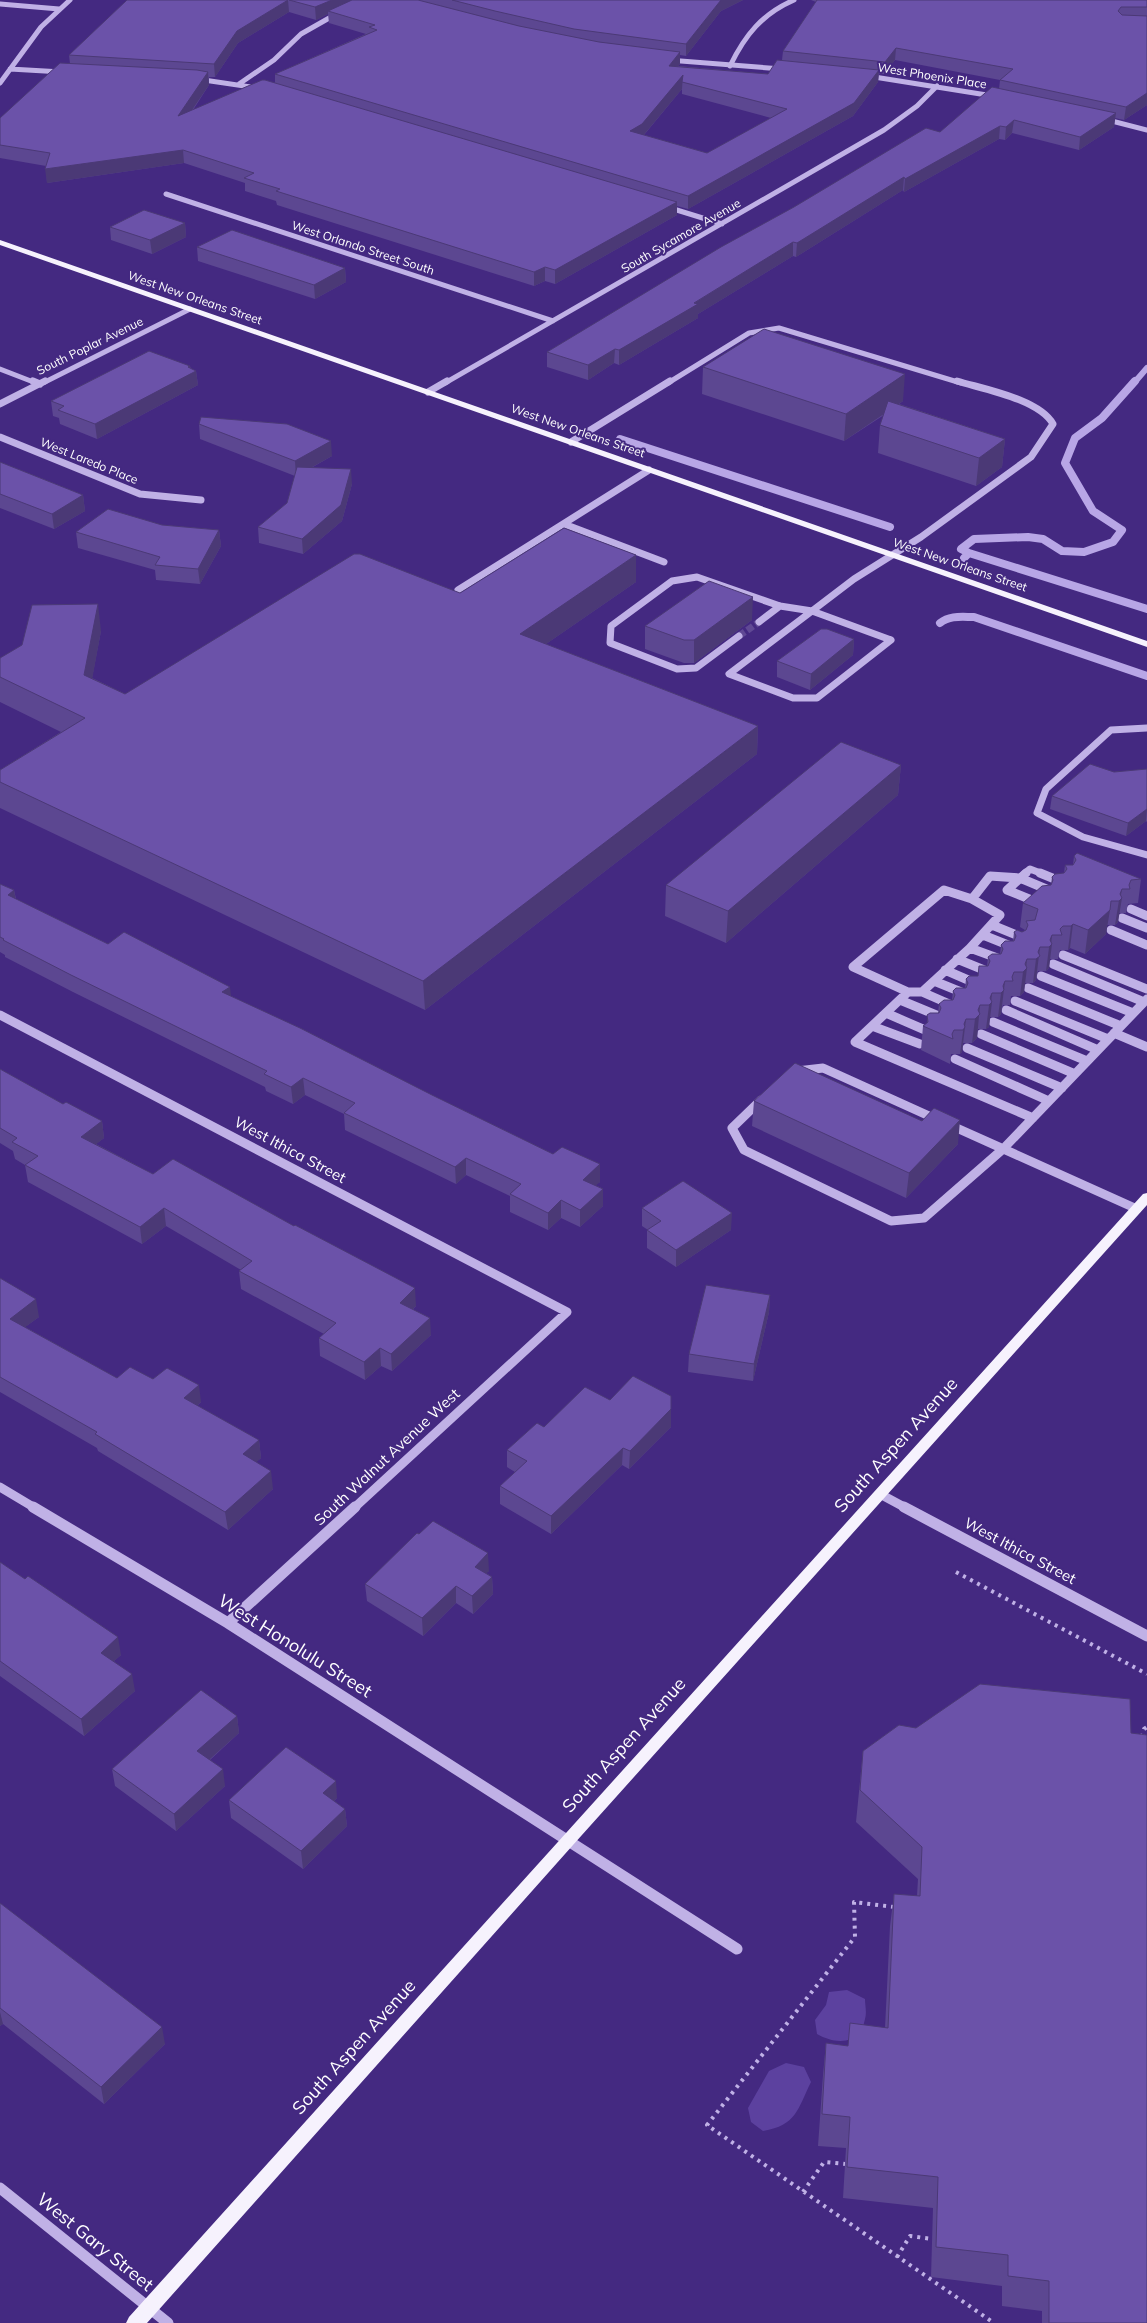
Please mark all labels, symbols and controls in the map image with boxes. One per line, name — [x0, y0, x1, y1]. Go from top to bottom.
street label: West Phoenix Place — [876, 59, 988, 92]
street label: South Sycamore Avenue — [618, 195, 743, 276]
street label: West Orlando Street South — [290, 217, 436, 278]
street label: West New Orleans Street — [126, 268, 264, 328]
street label: South Poplar Avenue — [34, 313, 145, 378]
street label: West New Orleans Street — [509, 401, 647, 461]
street label: West Laredo Place — [38, 434, 140, 487]
street label: West New Orleans Street — [891, 535, 1029, 595]
street label: West Ithica Street — [231, 1112, 349, 1187]
street label: South Aspen Avenue — [829, 1372, 962, 1517]
street label: South Walnut Avenue West — [310, 1384, 463, 1529]
street label: West Ithica Street — [961, 1513, 1079, 1588]
street label: West Honolulu Street — [214, 1589, 377, 1702]
street label: South Aspen Avenue — [557, 1672, 690, 1817]
street label: South Aspen Avenue — [287, 1974, 420, 2119]
street label: West Gary Street — [32, 2187, 158, 2296]

